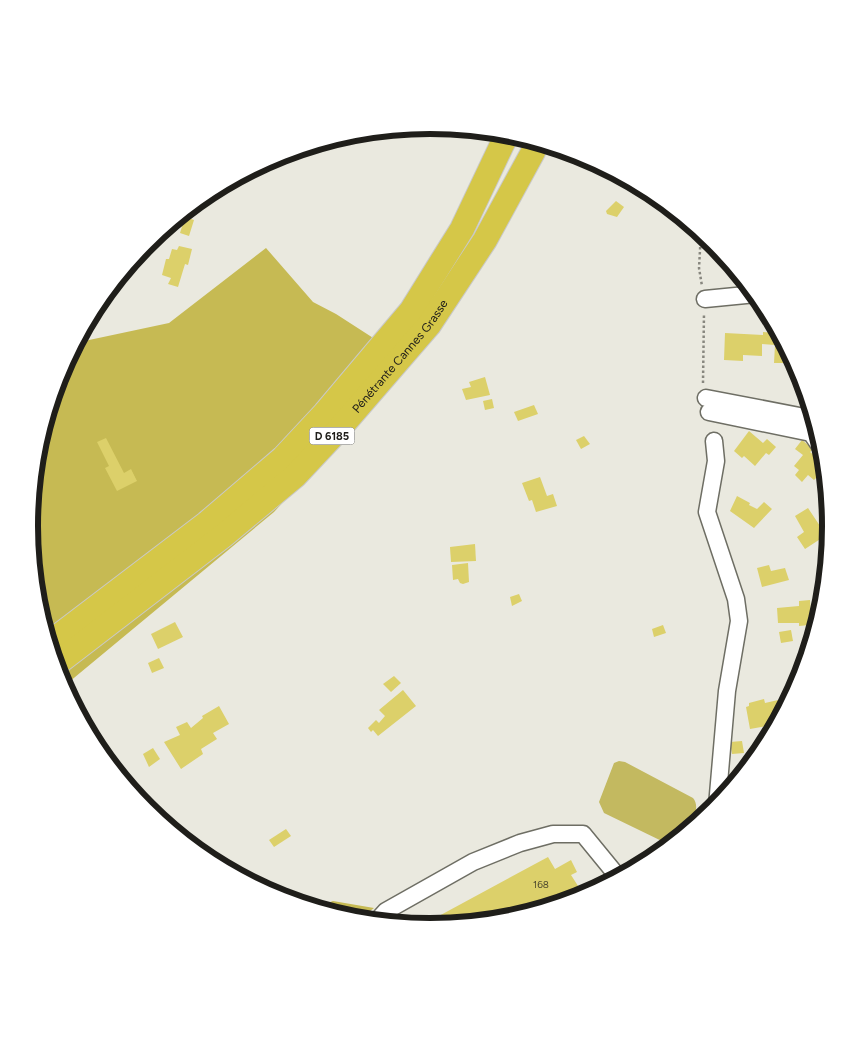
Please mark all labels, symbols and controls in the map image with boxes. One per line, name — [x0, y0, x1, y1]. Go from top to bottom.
street label: Pénétrante Cannes Grasse — [349, 297, 451, 416]
road number: D 6185 — [310, 428, 354, 444]
house number: 168 — [533, 878, 549, 891]

